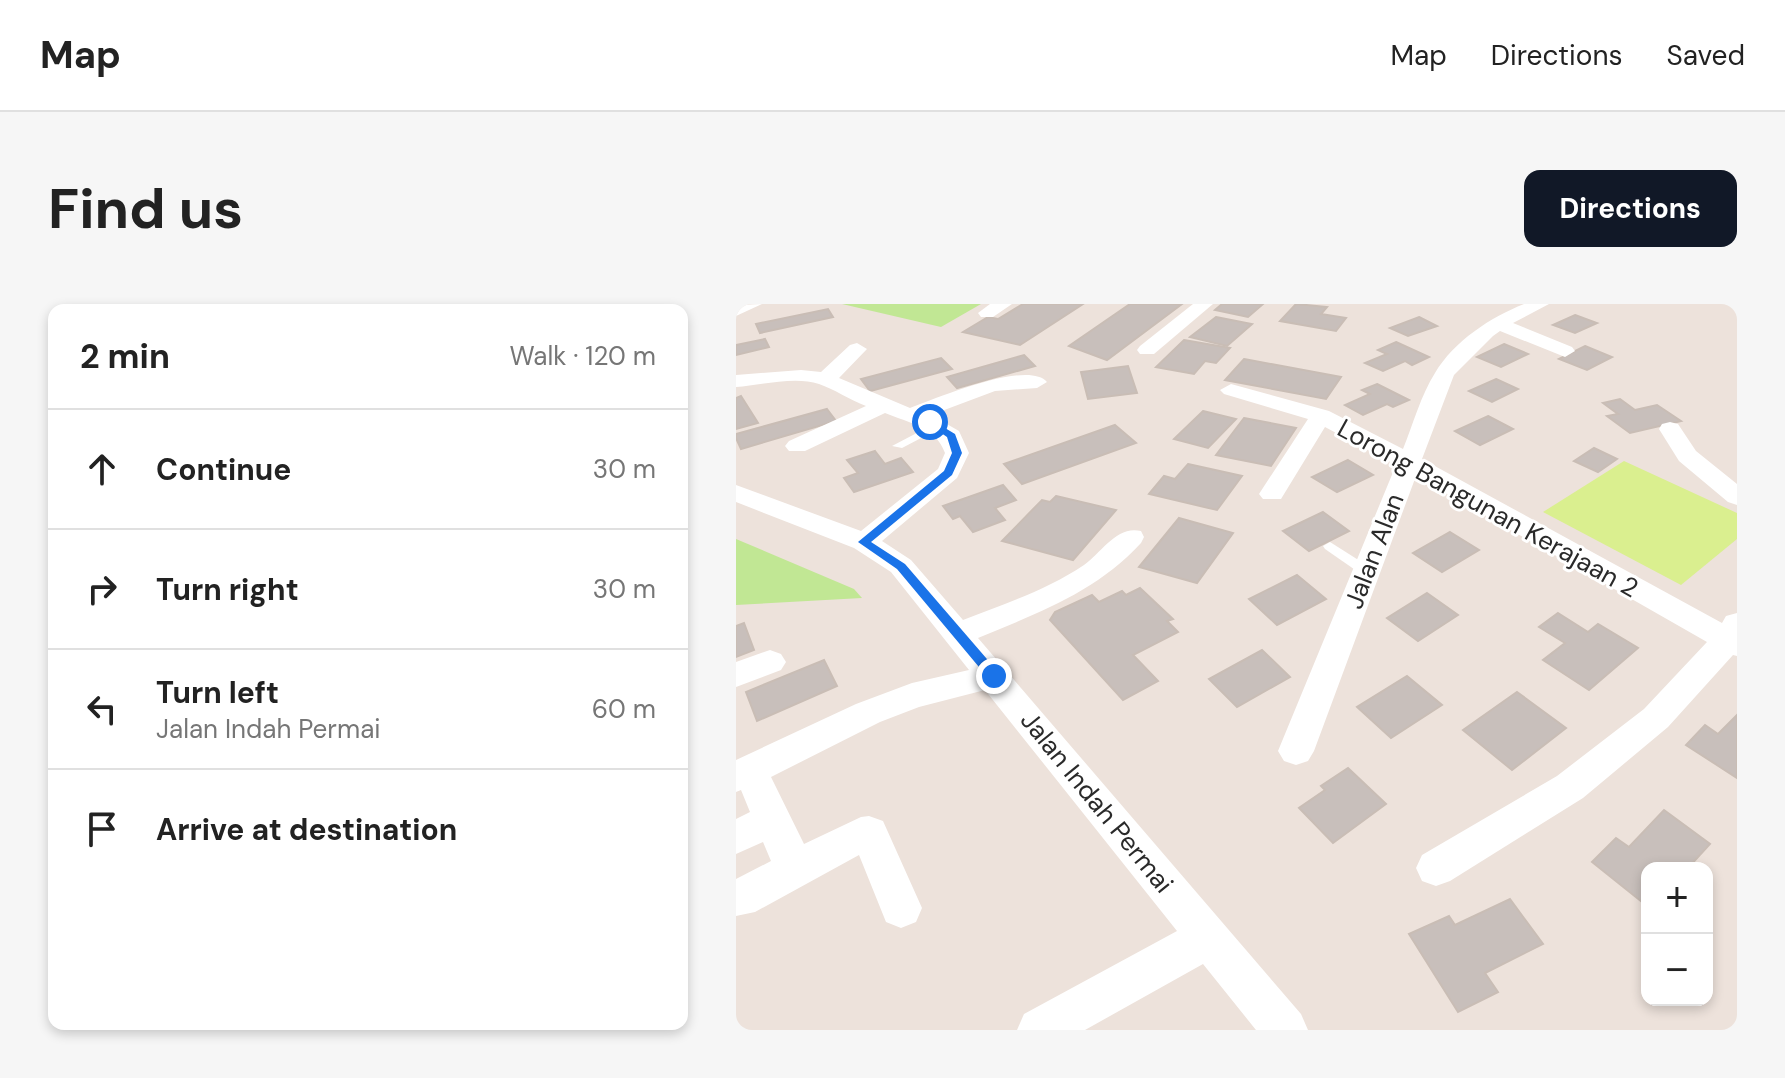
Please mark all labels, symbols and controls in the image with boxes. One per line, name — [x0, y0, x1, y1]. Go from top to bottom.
text: Map — [40, 30, 121, 80]
text: Map — [1390, 37, 1447, 74]
text: Directions — [1491, 37, 1623, 74]
text: Saved — [1667, 37, 1745, 74]
button: Directions — [1524, 170, 1737, 247]
text: Find us — [48, 172, 243, 245]
text: 2 min — [80, 334, 170, 379]
text: Walk · 120 m — [509, 339, 656, 373]
route start — [912, 404, 948, 440]
street label: Lorong Bangunan Kerajaan 2 — [1332, 411, 1644, 605]
icon: ahead — [80, 447, 124, 491]
text: Continue — [156, 450, 291, 489]
text: 30 m — [593, 452, 656, 486]
street label: Jalan Alan — [1336, 488, 1412, 614]
icon: right — [80, 567, 124, 611]
text: Turn right — [156, 570, 299, 609]
text: 30 m — [593, 572, 656, 606]
route end — [976, 658, 1012, 694]
text: Turn left — [156, 673, 279, 712]
icon: left — [80, 687, 124, 731]
text: 60 m — [592, 692, 656, 726]
street label: Jalan Indah Permai — [1013, 704, 1181, 900]
text: Jalan Indah Permai — [156, 712, 381, 746]
icon: arrive — [80, 807, 124, 851]
text: Arrive at destination — [156, 810, 457, 849]
map controls — [1641, 862, 1713, 1006]
button: + — [1641, 862, 1713, 934]
button: − — [1641, 934, 1713, 1006]

